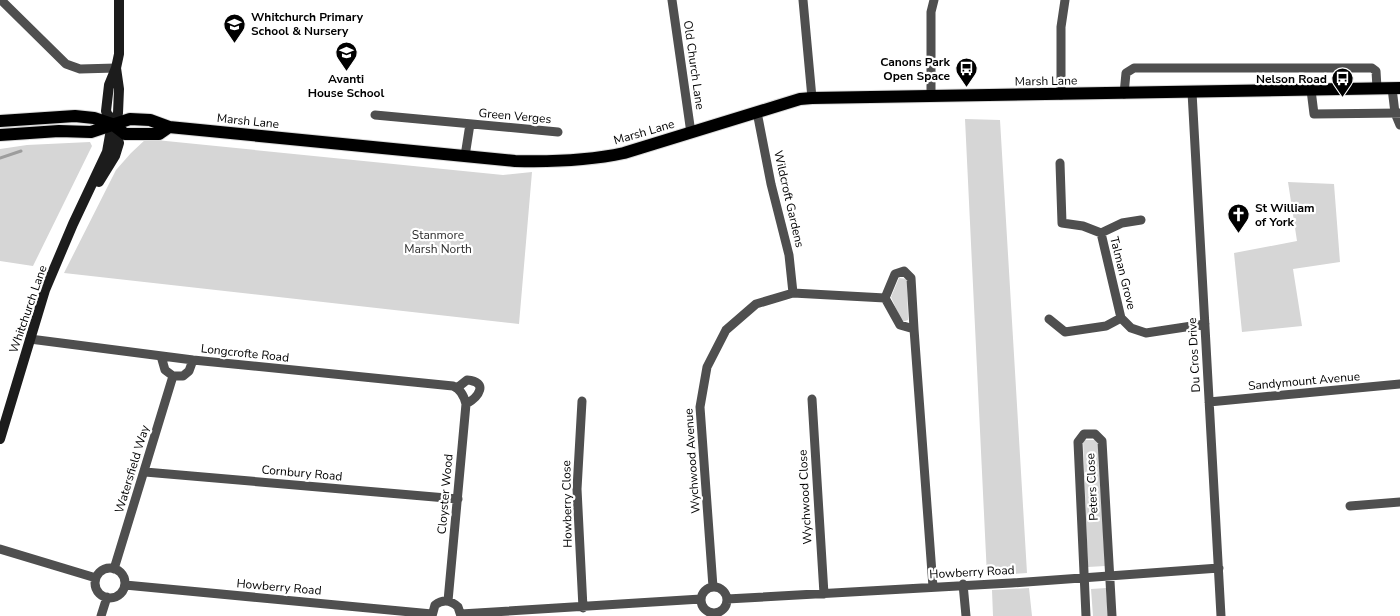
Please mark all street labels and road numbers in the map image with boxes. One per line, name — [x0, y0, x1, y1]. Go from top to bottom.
street label: Old Church Lane — [680, 19, 708, 111]
street label: Marsh Lane — [1015, 72, 1077, 90]
street label: Green Verges — [478, 105, 552, 127]
street label: Marsh Lane — [216, 110, 280, 132]
street label: Marsh Lane — [612, 116, 676, 148]
street label: Wildcroft Gardens — [770, 149, 808, 249]
street label: Talman Grove — [1106, 235, 1140, 311]
street label: Whitchurch Lane — [5, 263, 51, 355]
street label: Du Cros Drive — [1184, 317, 1204, 393]
street label: Longcrofte Road — [200, 340, 290, 366]
street label: Sandymount Avenue — [1247, 368, 1361, 394]
street label: Wychwood Avenue — [680, 408, 704, 514]
street label: Watersfield Way — [111, 422, 153, 515]
street label: Wychwood Close — [795, 449, 815, 545]
street label: Cloyster Wood — [434, 453, 456, 535]
street label: Peters Close — [1082, 453, 1102, 521]
street label: Howberry Close — [558, 460, 576, 548]
street label: Cornbury Road — [261, 462, 343, 484]
street label: Howberry Road — [929, 562, 1015, 582]
street label: Howberry Road — [236, 575, 322, 599]

